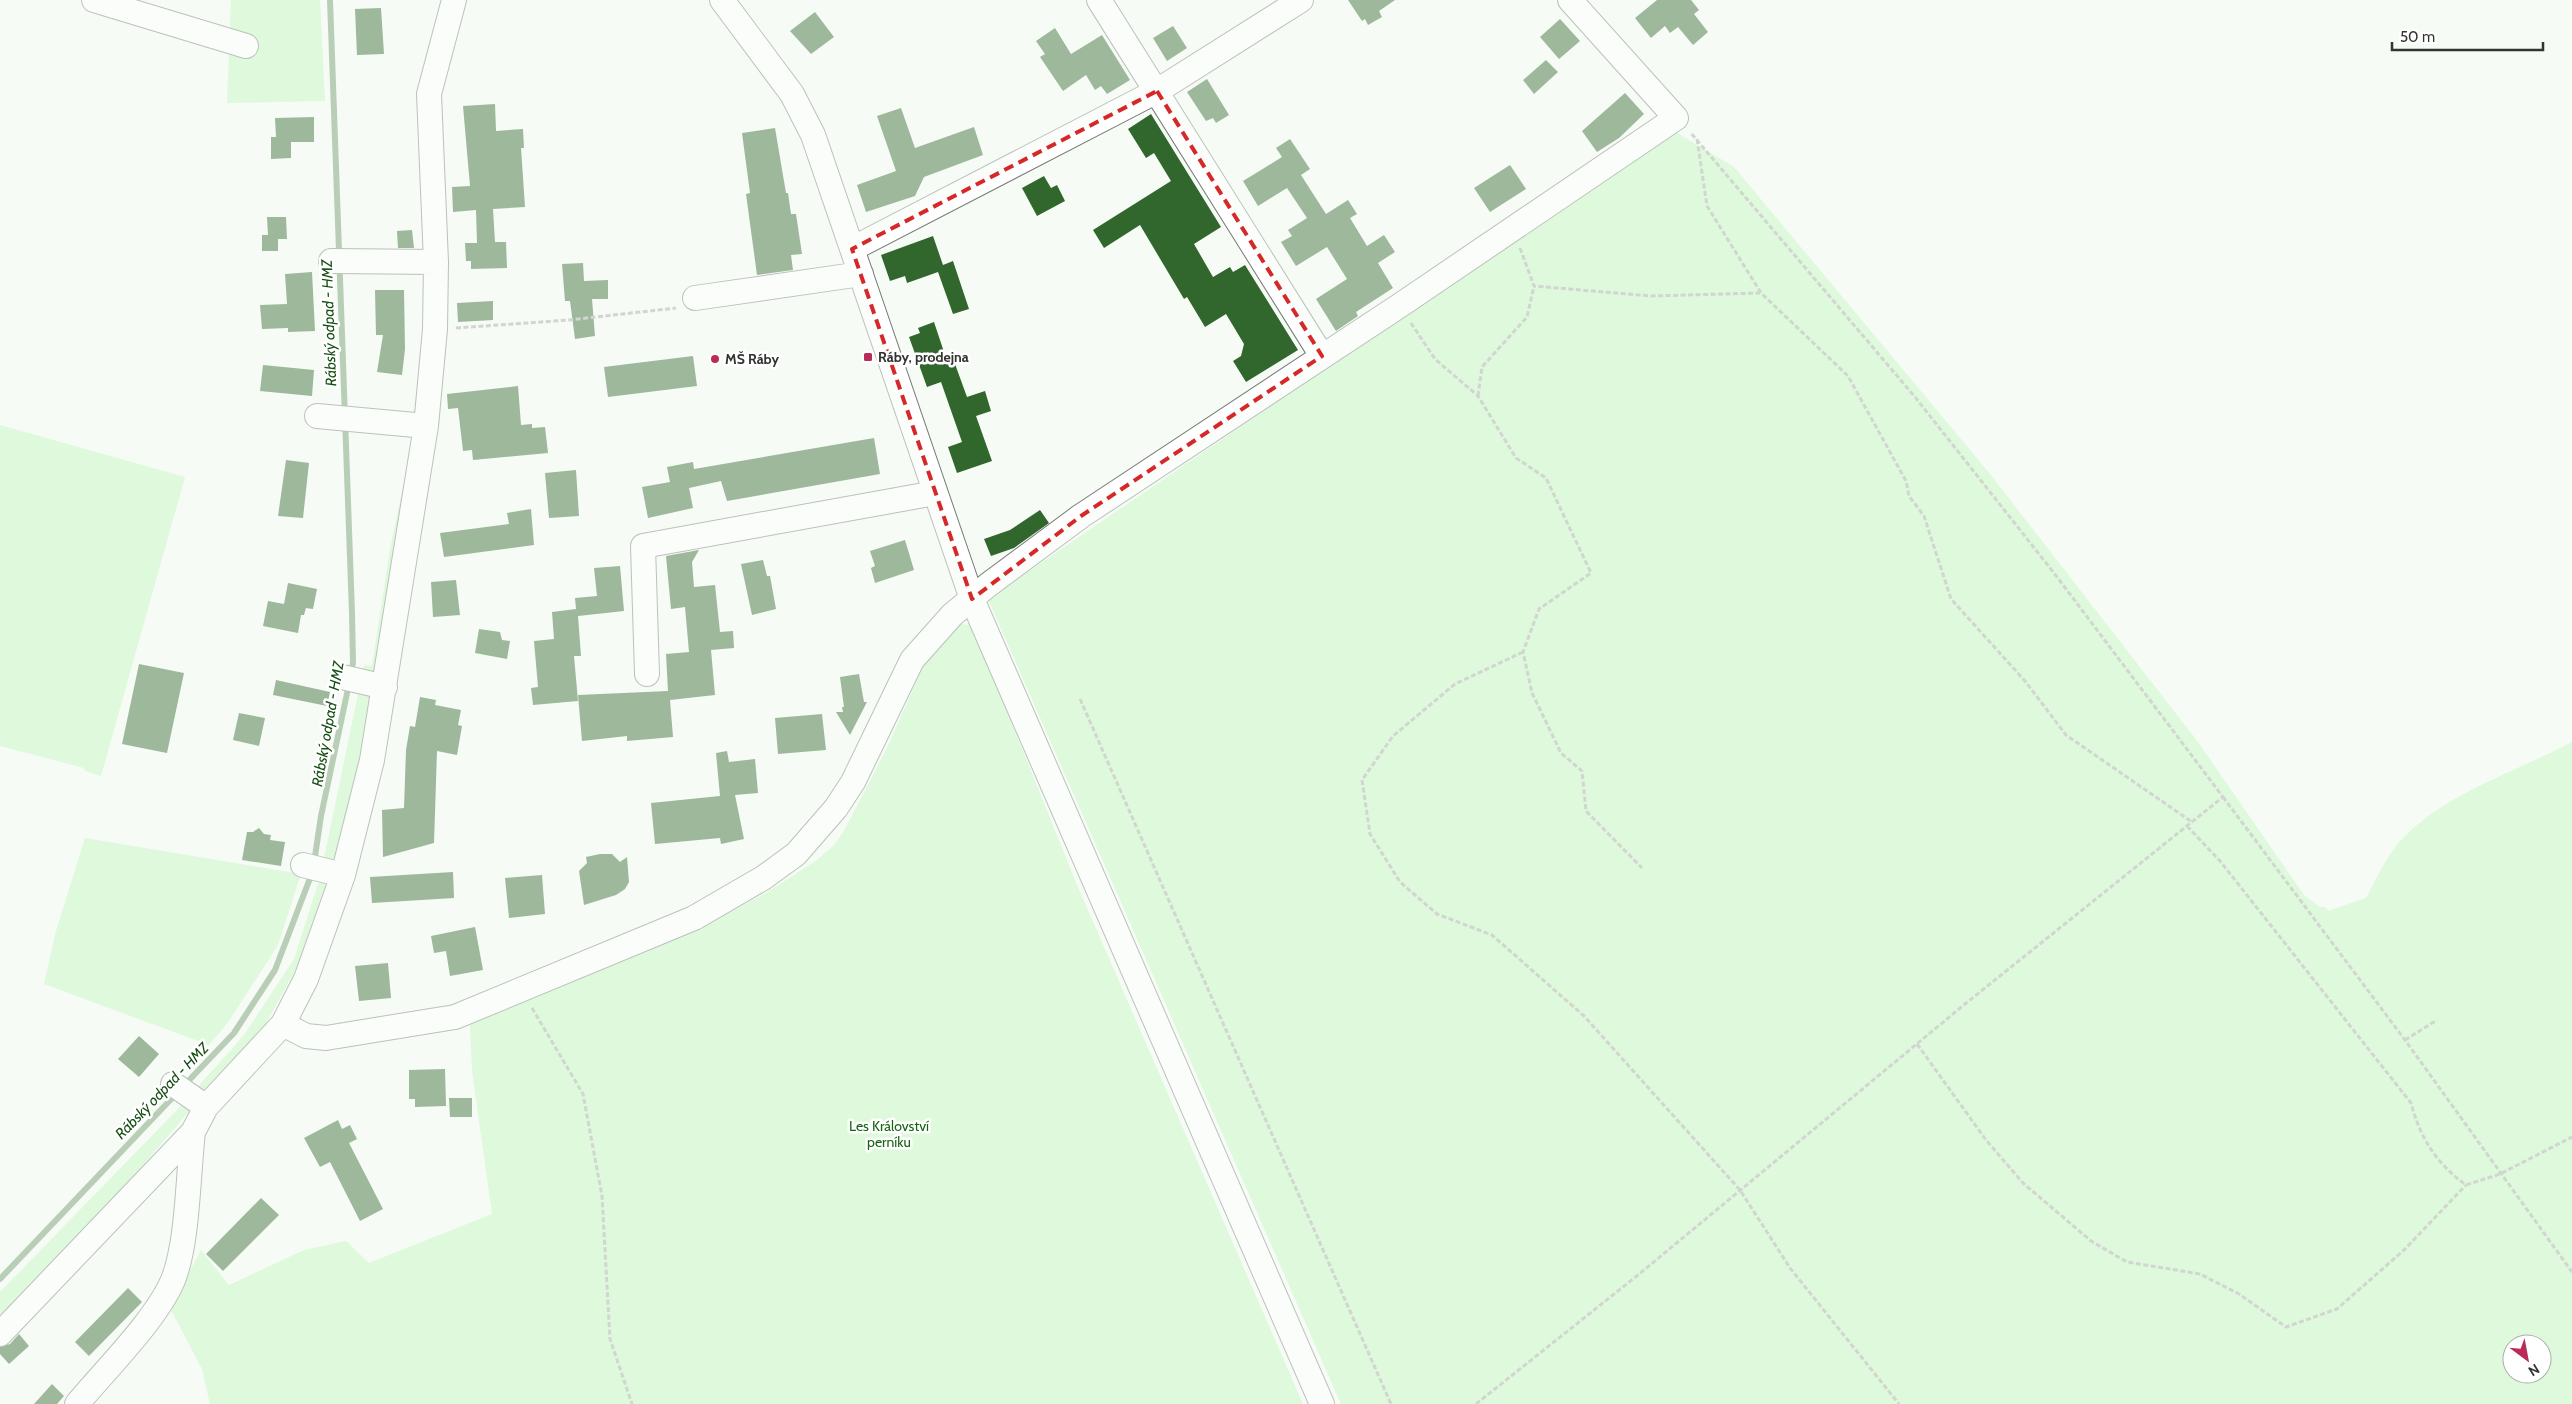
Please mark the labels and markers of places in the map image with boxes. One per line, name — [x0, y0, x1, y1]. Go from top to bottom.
place label: Ráby, prodejna — [878, 348, 969, 366]
place label: MŠ Ráby — [725, 350, 779, 368]
marker: Ráby, prodejna — [862, 351, 874, 363]
marker: MŠ Ráby — [709, 353, 721, 365]

